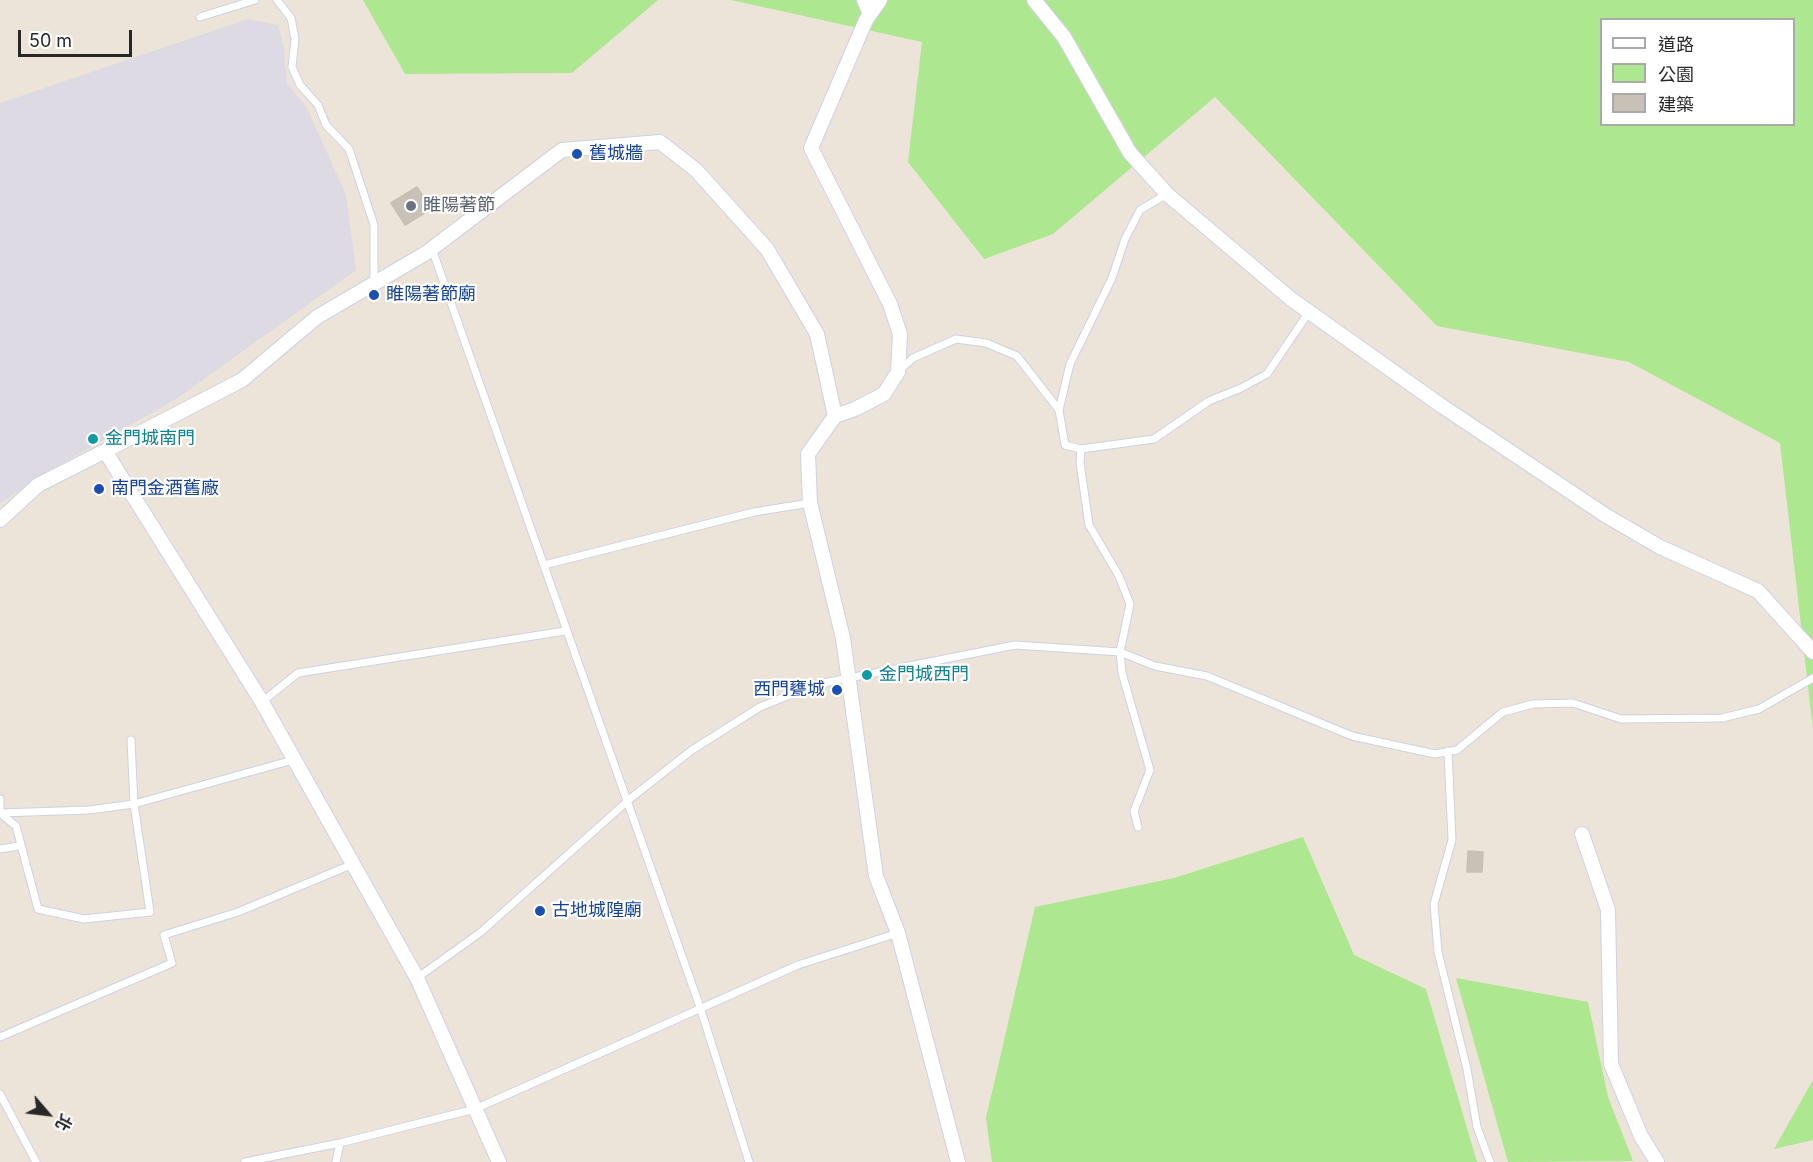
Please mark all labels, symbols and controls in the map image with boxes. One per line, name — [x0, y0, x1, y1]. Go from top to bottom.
scale bar — [21, 18, 135, 56]
legend — [1600, 18, 1795, 126]
text: 50 m — [29, 30, 72, 51]
text: 道路 — [1658, 34, 1694, 55]
text: 公園 — [1658, 64, 1694, 85]
text: 建築 — [1658, 94, 1694, 115]
place label: 舊城牆 — [589, 143, 643, 165]
marker: 舊城牆 — [570, 147, 584, 161]
place label: 睢陽著節 — [423, 195, 495, 217]
marker: 睢陽著節 — [404, 199, 418, 213]
place label: 睢陽著節廟 — [386, 284, 476, 306]
marker: 睢陽著節廟 — [367, 288, 381, 302]
place label: 金門城南門 — [105, 428, 195, 450]
marker: 金門城南門 — [86, 432, 100, 446]
place label: 南門金酒舊廠 — [111, 478, 219, 500]
marker: 南門金酒舊廠 — [92, 482, 106, 496]
place label: 金門城西門 — [879, 664, 969, 686]
marker: 金門城西門 — [860, 668, 874, 682]
place label: 西門甕城 — [753, 679, 825, 701]
marker: 西門甕城 — [830, 683, 844, 697]
place label: 古地城隍廟 — [552, 900, 642, 922]
marker: 古地城隍廟 — [533, 904, 547, 918]
north arrow — [18, 1084, 78, 1144]
text: 北 — [51, 1111, 76, 1134]

